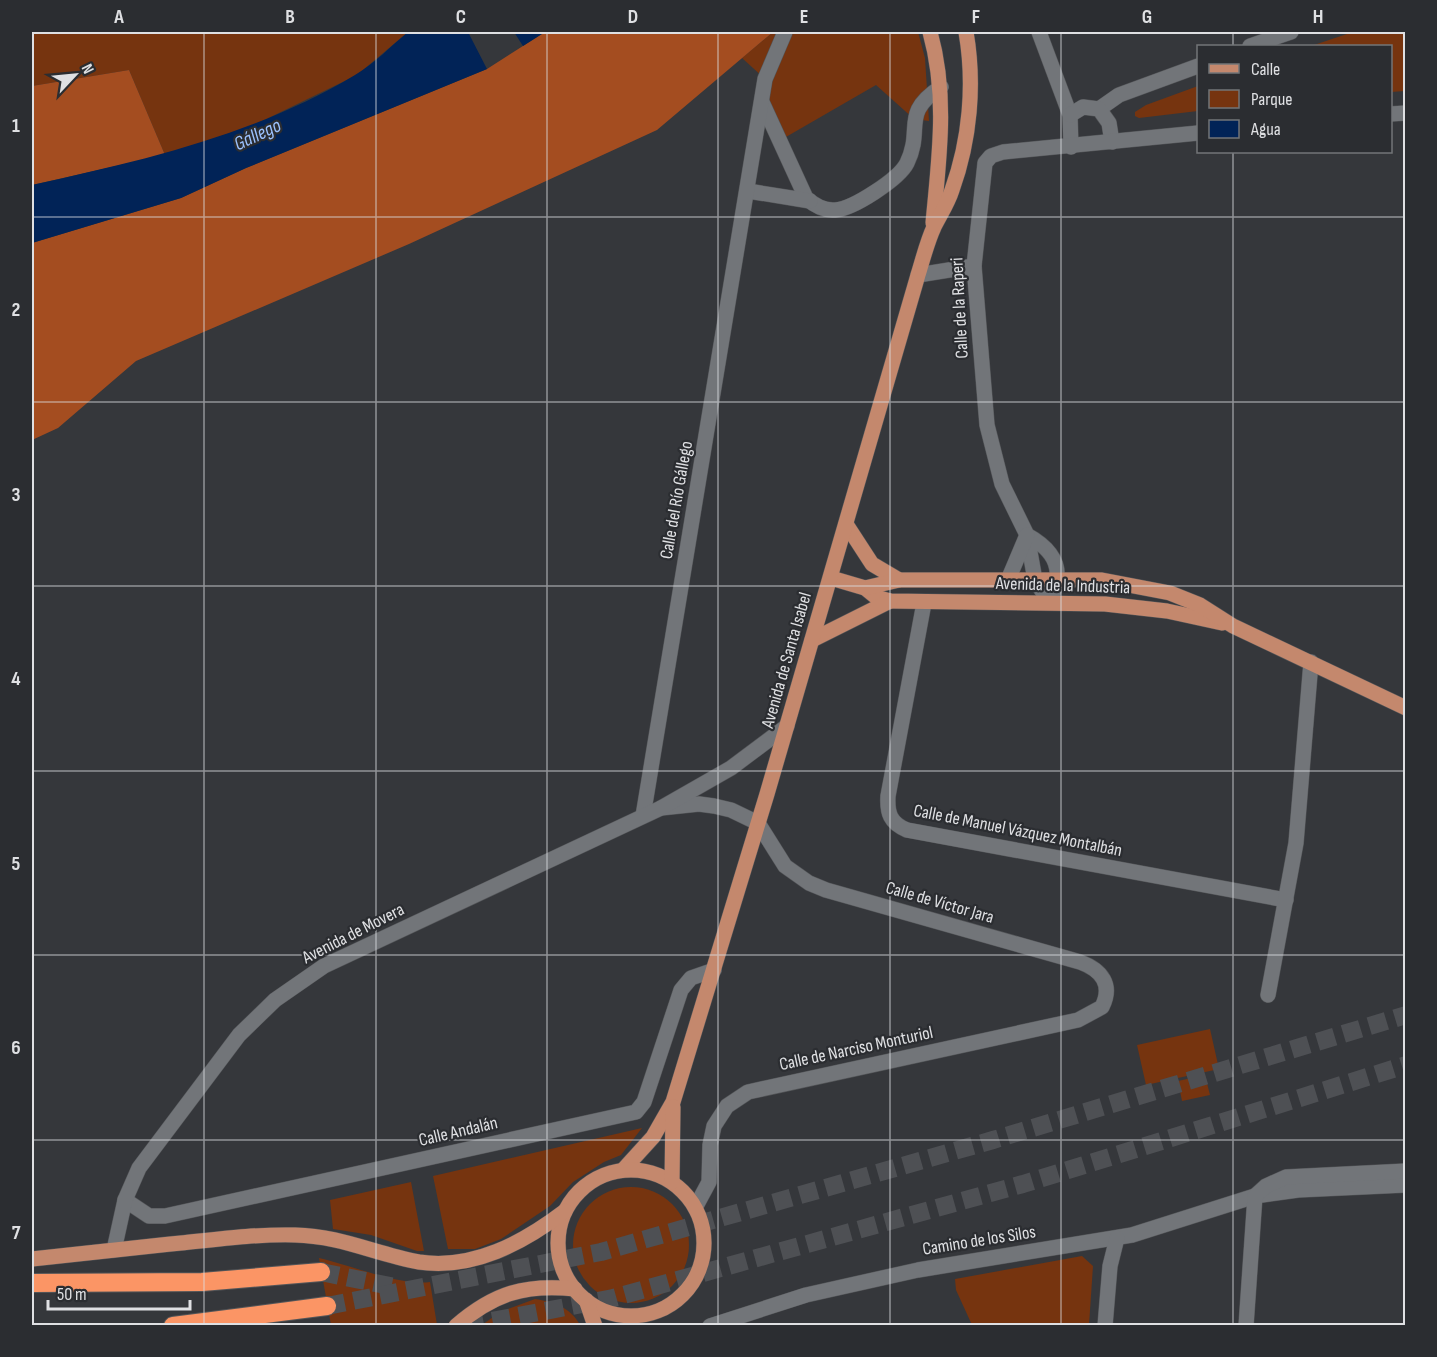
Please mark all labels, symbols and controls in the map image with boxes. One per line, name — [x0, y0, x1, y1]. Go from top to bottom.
text: A — [113, 5, 124, 29]
text: B — [285, 5, 295, 29]
text: C — [456, 5, 466, 29]
text: D — [628, 5, 638, 29]
text: E — [800, 5, 808, 29]
text: F — [972, 5, 980, 29]
text: G — [1142, 5, 1152, 29]
text: H — [1313, 5, 1323, 29]
north arrow — [45, 45, 105, 105]
legend — [1197, 45, 1392, 153]
text: Calle — [1251, 59, 1280, 80]
text: N — [77, 61, 98, 77]
text: Parque — [1251, 89, 1292, 110]
text: 1 — [12, 114, 20, 138]
water label: Gállego — [230, 114, 285, 156]
text: Agua — [1250, 119, 1281, 140]
street label: Calle de la Raperi — [946, 257, 973, 359]
text: 2 — [12, 298, 20, 322]
street label: Calle del Río Gállego — [656, 439, 697, 561]
text: 3 — [12, 483, 21, 507]
street label: Avenida de la Industria — [994, 573, 1131, 598]
street label: Avenida de Santa Isabel — [757, 590, 816, 731]
text: 4 — [11, 667, 21, 691]
street label: Calle de Manuel Vázquez Montalbán — [912, 800, 1124, 861]
text: 5 — [12, 852, 21, 876]
street label: Calle de Víctor Jara — [883, 877, 996, 928]
street label: Avenida de Movera — [298, 899, 408, 969]
street label: Calle de Narciso Monturiol — [777, 1022, 935, 1075]
text: 6 — [11, 1036, 21, 1060]
street label: Calle Andalán — [417, 1112, 500, 1151]
text: 7 — [12, 1221, 21, 1245]
street label: Camino de los Silos — [921, 1221, 1037, 1260]
scale bar — [48, 1273, 190, 1311]
text: 50 m — [57, 1284, 87, 1305]

